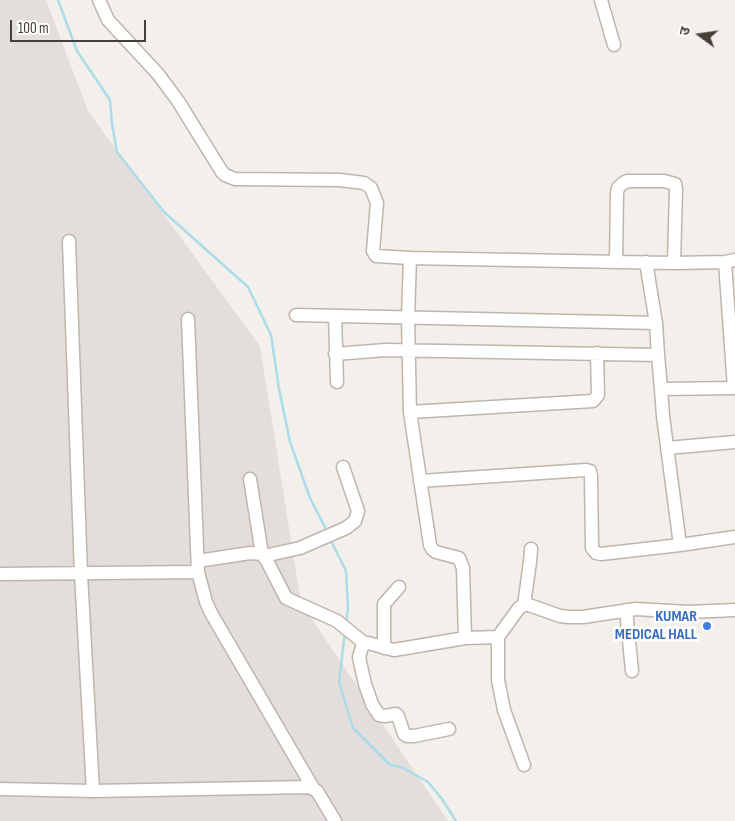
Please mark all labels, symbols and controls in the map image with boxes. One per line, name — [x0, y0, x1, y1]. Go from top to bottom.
scale bar — [12, 10, 149, 42]
north arrow — [675, 10, 725, 60]
text: 100 m — [18, 19, 49, 38]
text: उ — [676, 25, 694, 37]
place label: KUMAR MEDICAL HALL — [615, 607, 697, 645]
marker: KUMAR MEDICAL HALL — [701, 620, 713, 632]

